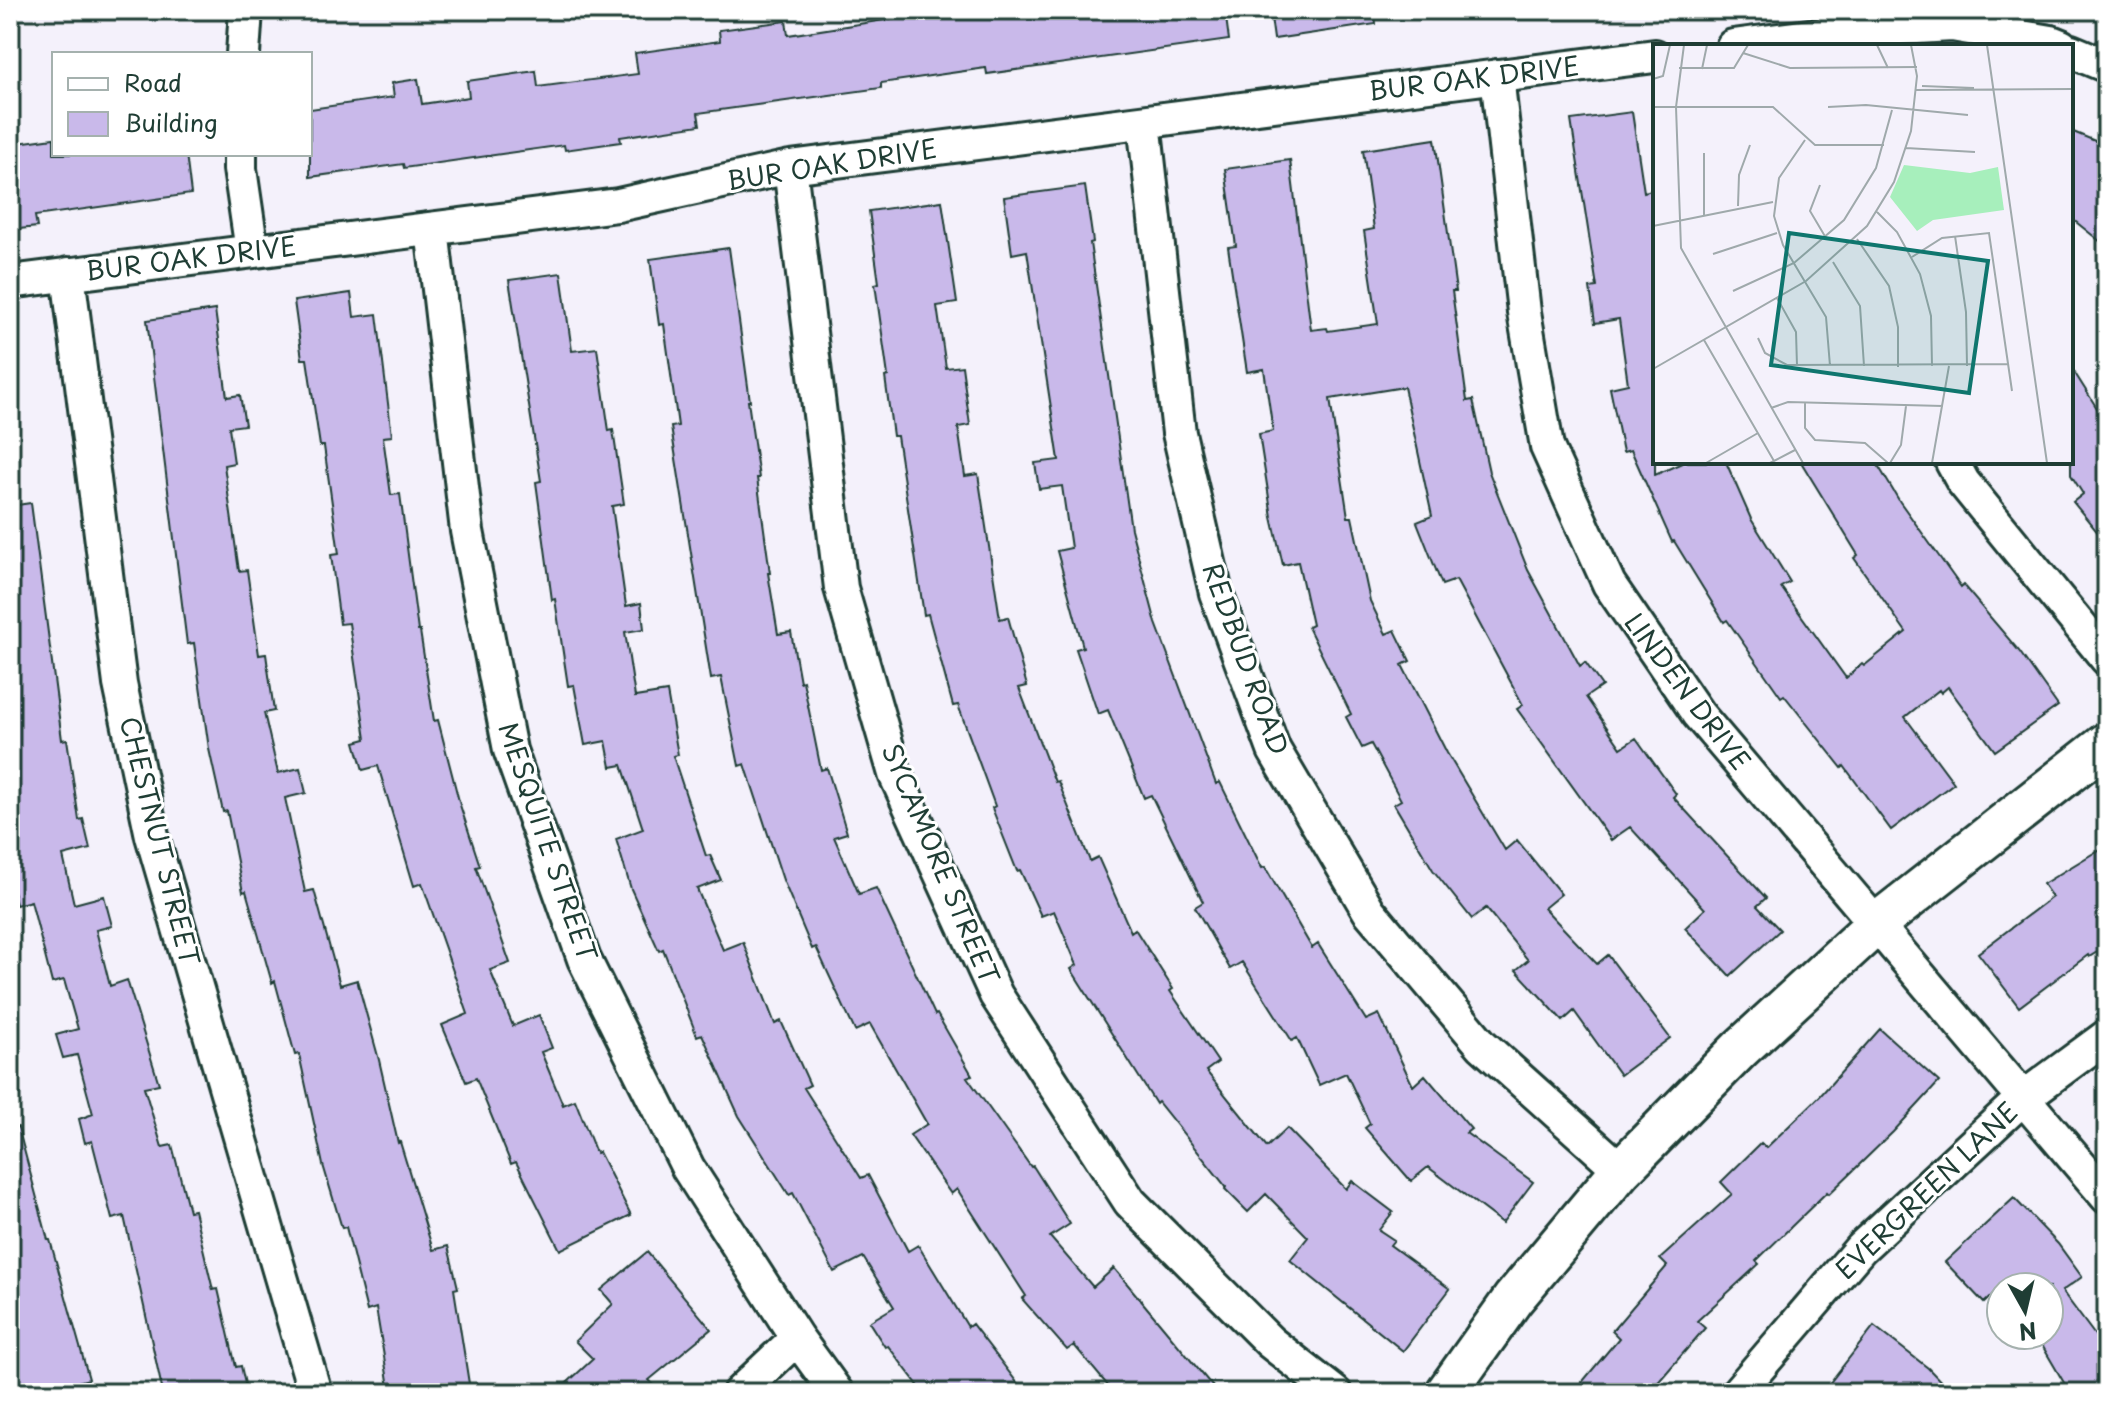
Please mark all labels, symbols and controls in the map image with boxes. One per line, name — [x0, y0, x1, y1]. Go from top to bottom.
inset map — [1653, 44, 2073, 464]
street label: BUR OAK DRIVE — [1366, 45, 1581, 110]
legend — [52, 52, 312, 156]
text: Road — [124, 64, 182, 100]
text: Building — [124, 104, 218, 140]
street label: BUR OAK DRIVE — [724, 128, 939, 199]
street label: BUR OAK DRIVE — [83, 225, 298, 290]
street label: REDBUD ROAD — [1194, 557, 1299, 760]
street label: LINDEN DRIVE — [1616, 604, 1760, 778]
street label: CHESTNUT STREET — [111, 712, 210, 969]
street label: MESQUITE STREET — [489, 717, 608, 966]
street label: SYCAMORE STREET — [873, 737, 1010, 990]
street label: EVERGREEN LANE — [1826, 1092, 2026, 1287]
north arrow — [1985, 1271, 2065, 1351]
text: N — [2017, 1315, 2039, 1350]

